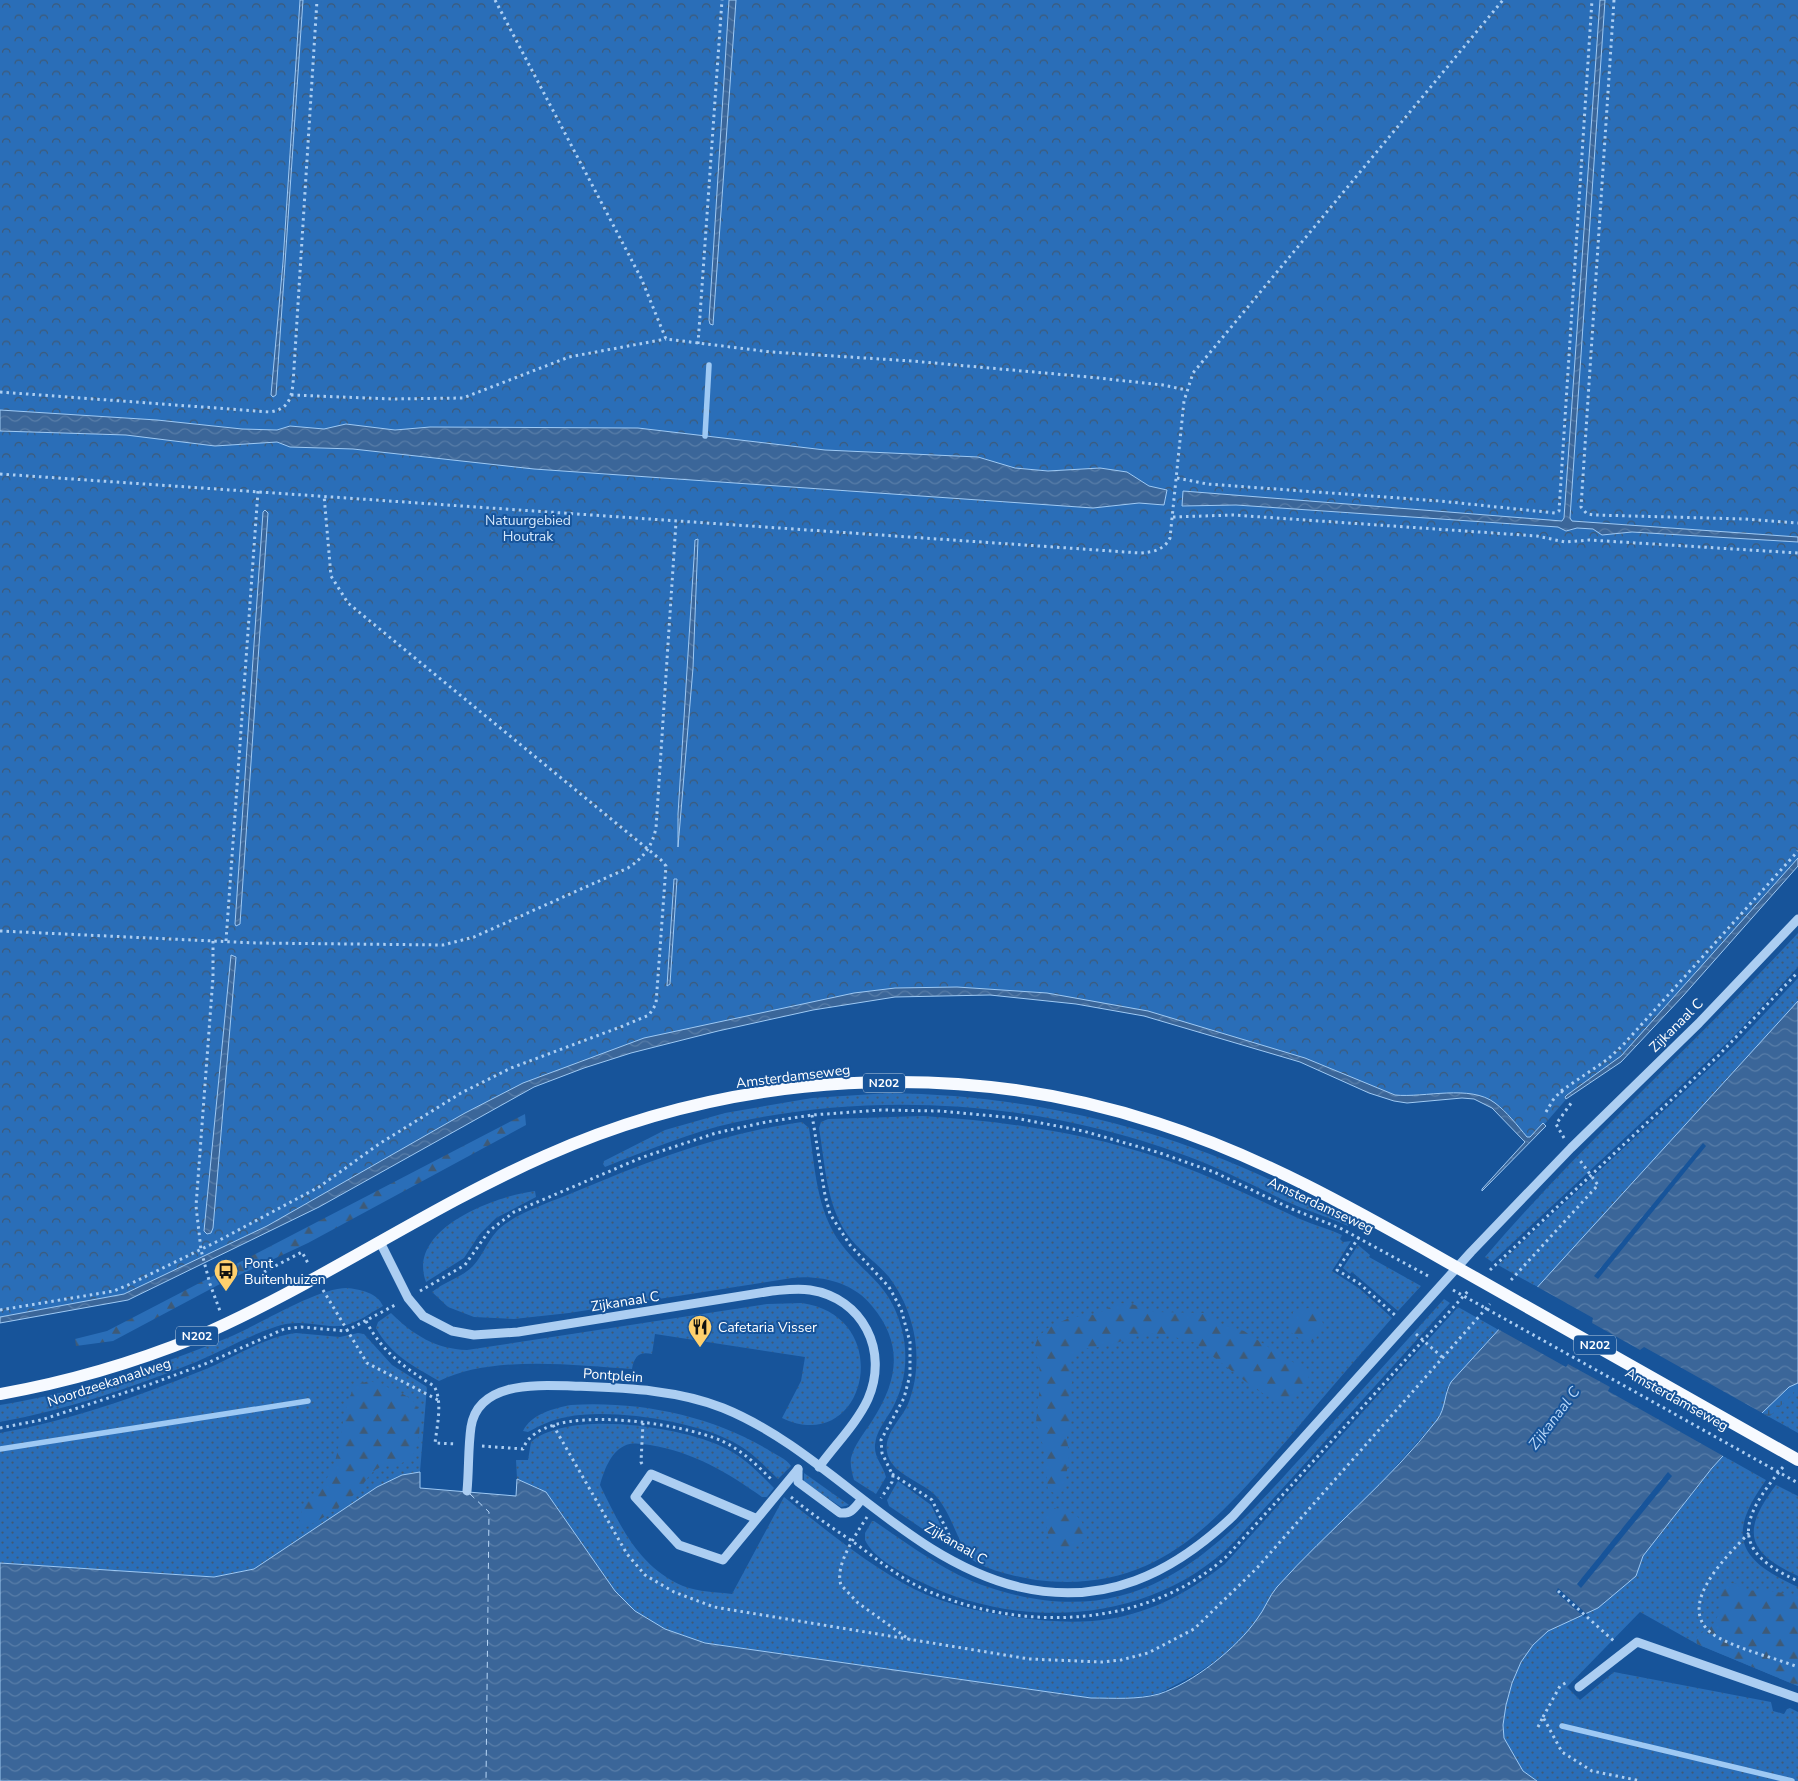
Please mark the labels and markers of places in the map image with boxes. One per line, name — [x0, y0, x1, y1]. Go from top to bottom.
place label: Pont Buitenhuizen — [244, 1254, 326, 1289]
bus stop icon: Pont Buitenhuizen — [213, 1258, 239, 1292]
restaurant icon: Cafetaria Visser — [687, 1314, 713, 1348]
place label: Cafetaria Visser — [718, 1318, 817, 1337]

